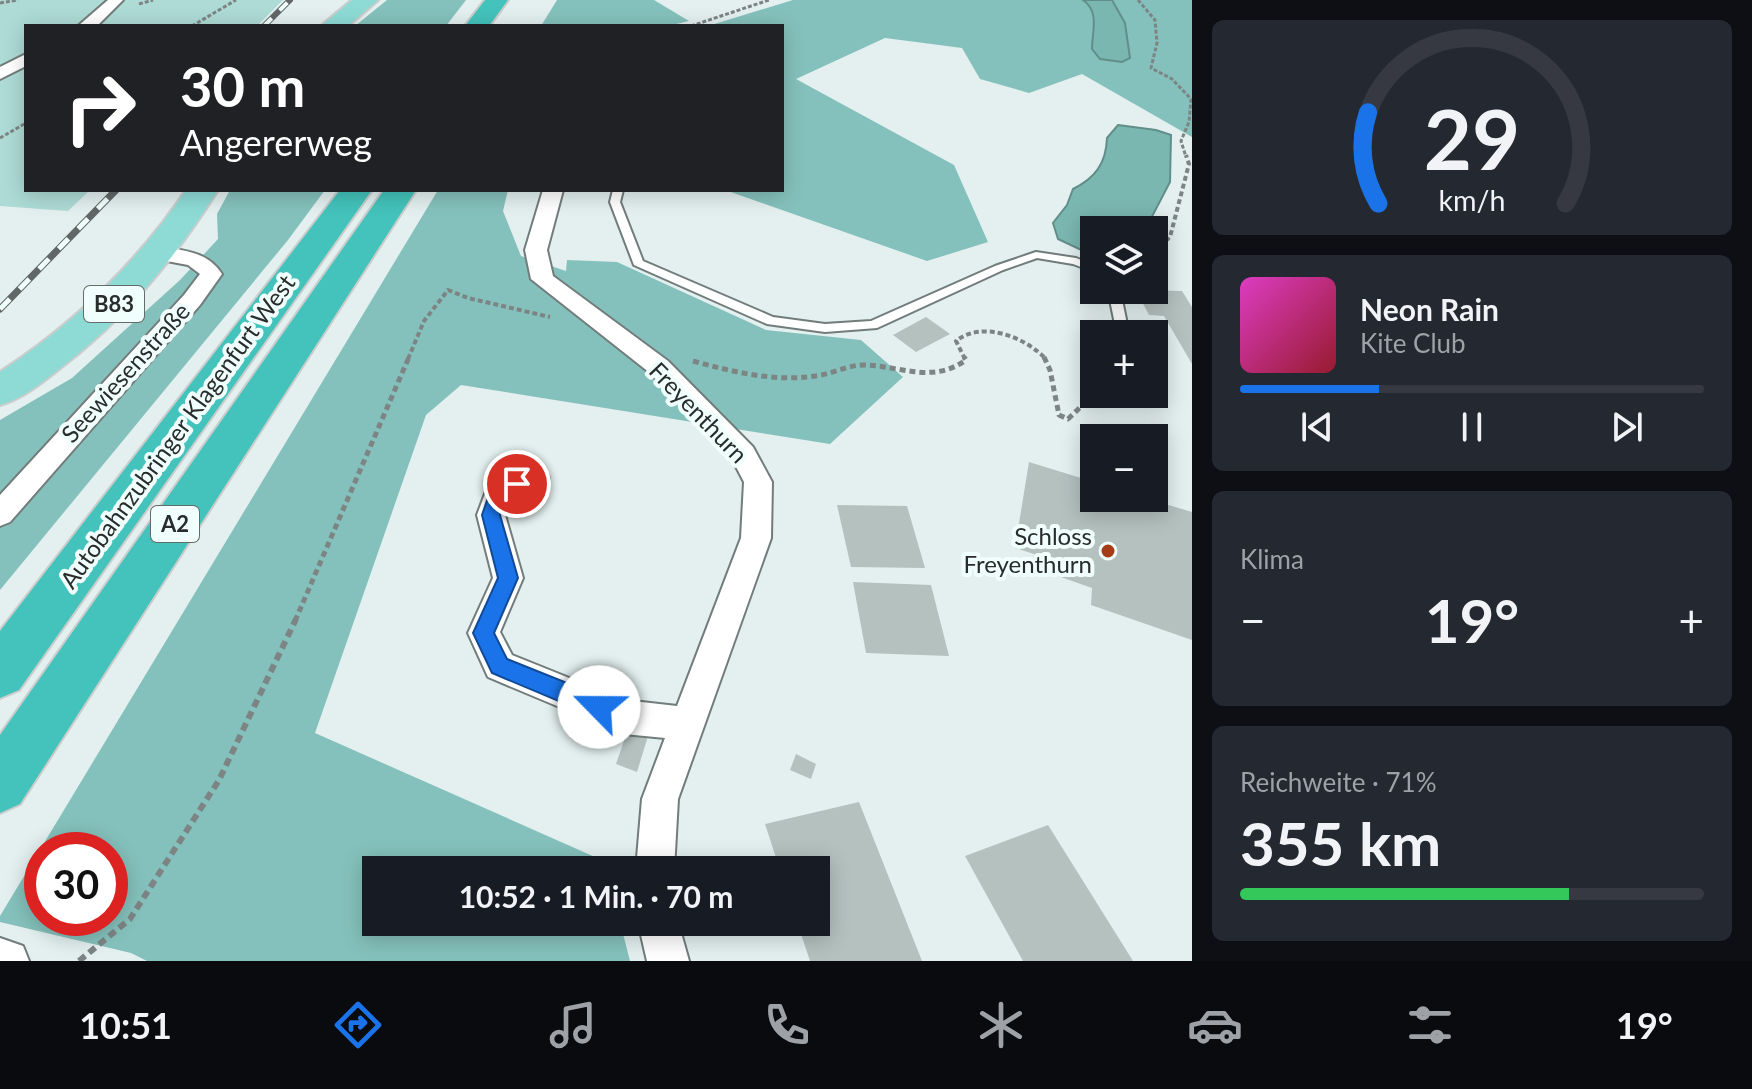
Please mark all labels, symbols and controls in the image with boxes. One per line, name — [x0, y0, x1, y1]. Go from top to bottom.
text: 30 m — [180, 52, 305, 119]
icon: right — [48, 56, 152, 160]
text: 29 — [1424, 87, 1520, 187]
text: Angererweg — [180, 120, 372, 164]
text: km/h — [1439, 183, 1505, 217]
map controls — [1080, 216, 1168, 512]
button: layers — [1080, 216, 1168, 304]
street label: Autobahnzubringer Klagenfurt West — [53, 268, 301, 593]
road number: B83 — [84, 286, 144, 322]
text: Neon Rain — [1360, 291, 1499, 327]
street label: Seewiesenstraße — [55, 296, 195, 448]
button: + — [1080, 320, 1168, 408]
text: Kite Club — [1360, 327, 1466, 359]
street label: Freyenthurn — [644, 356, 754, 468]
icon: previous — [1295, 405, 1339, 449]
icon: pause — [1450, 405, 1494, 449]
icon: next — [1605, 405, 1649, 449]
button: − — [1080, 424, 1168, 512]
pin — [483, 450, 551, 518]
icon: arrive — [495, 462, 539, 506]
road number: A2 — [151, 506, 199, 542]
place label: Schloss Freyenthurn — [963, 521, 1092, 578]
marker: Schloss Freyenthurn — [1099, 542, 1117, 560]
text: Klima — [1240, 543, 1304, 575]
text: 19° — [1425, 584, 1519, 656]
text: − — [1240, 594, 1266, 646]
text: + — [1678, 594, 1704, 646]
position arrow — [557, 665, 641, 749]
text: Reichweite · 71% — [1240, 766, 1437, 798]
text: 355 km — [1240, 807, 1441, 879]
speed limit sign: 30 — [24, 832, 128, 936]
text: 10:52 · 1 Min. · 70 m — [459, 878, 733, 914]
icon: directions — [330, 997, 386, 1053]
icon: music — [545, 997, 601, 1053]
icon: phone — [759, 997, 815, 1053]
icon: climate — [973, 997, 1029, 1053]
icon: car — [1187, 997, 1243, 1053]
icon: filters — [1402, 997, 1458, 1053]
text: 10:51 — [79, 1003, 172, 1047]
text: 19° — [1616, 1003, 1673, 1047]

